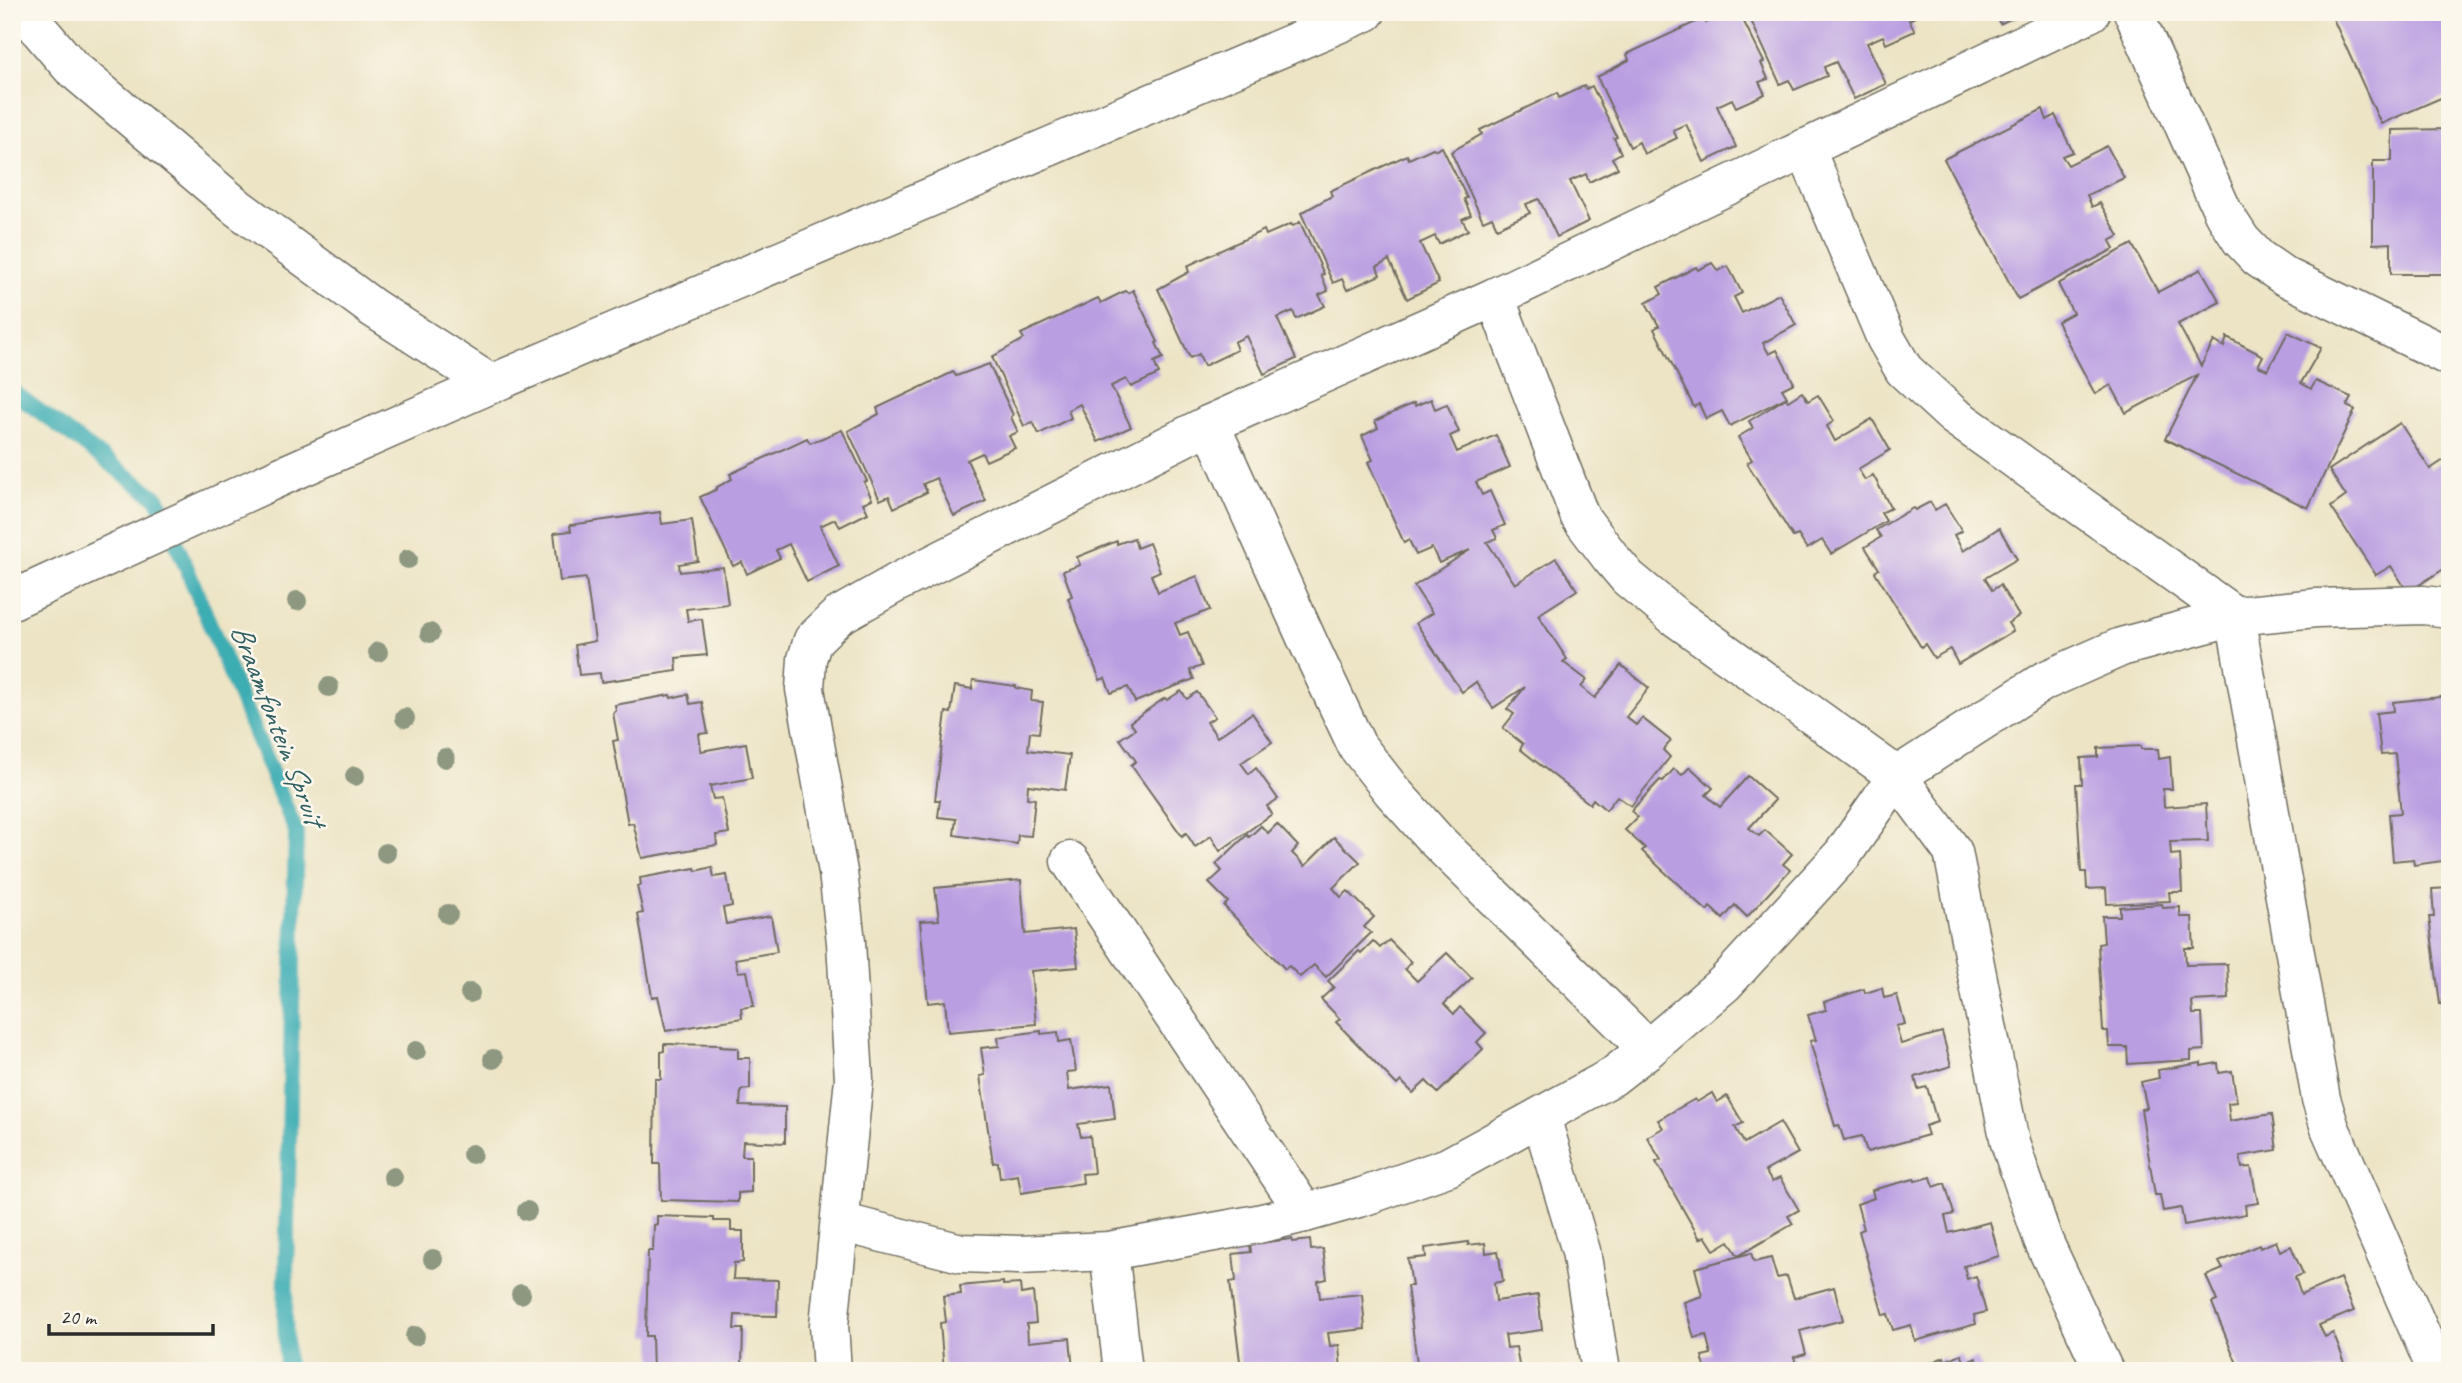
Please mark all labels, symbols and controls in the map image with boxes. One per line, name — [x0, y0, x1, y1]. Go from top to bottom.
water label: Braamfontein Spruit — [222, 618, 336, 836]
scale bar — [49, 1292, 214, 1336]
text: 20 m — [60, 1304, 98, 1330]

